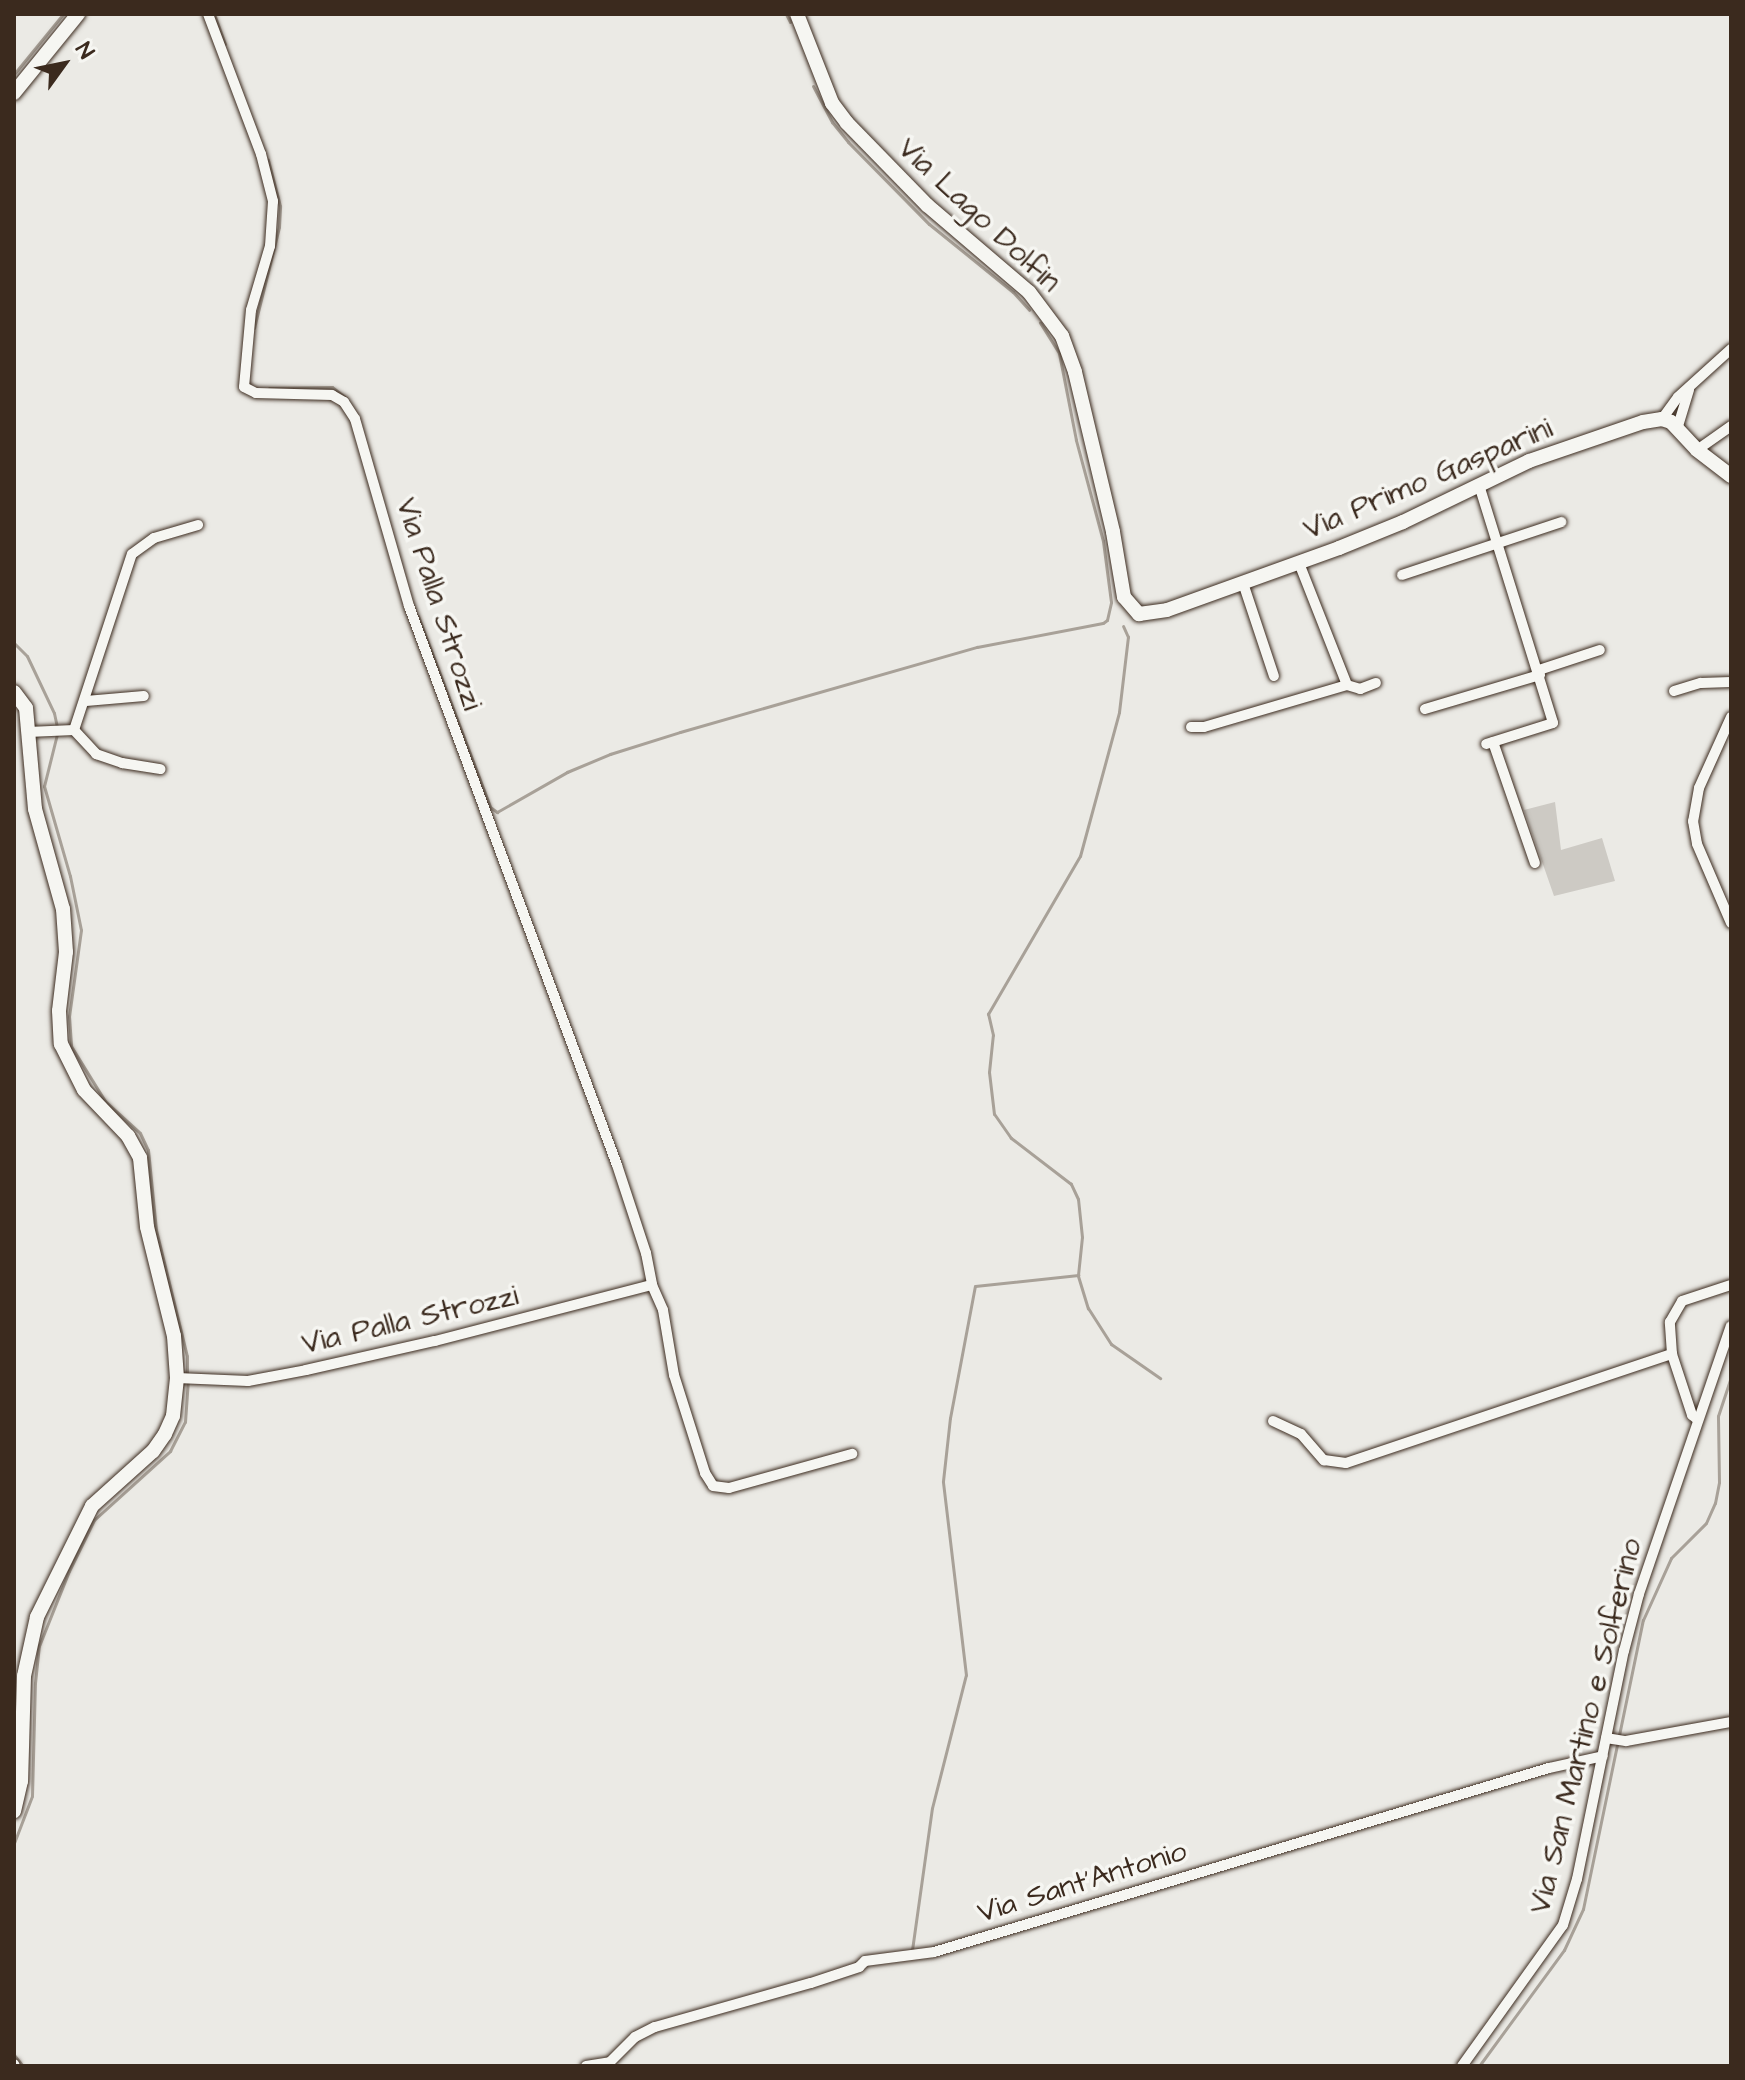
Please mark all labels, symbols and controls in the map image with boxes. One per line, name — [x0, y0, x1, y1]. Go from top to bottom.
north arrow — [24, 24, 104, 104]
text: N — [68, 36, 101, 65]
street label: Via Lago Dolfin — [890, 130, 1068, 300]
street label: Via Primo Gasparini — [1298, 410, 1558, 548]
street label: Via Palla Strozzi — [388, 493, 490, 715]
street label: Via Palla Strozzi — [298, 1278, 522, 1362]
street label: Via San Martino e Solferino — [1522, 1535, 1650, 1917]
street label: Via Sant'Antonio — [973, 1833, 1191, 1931]

